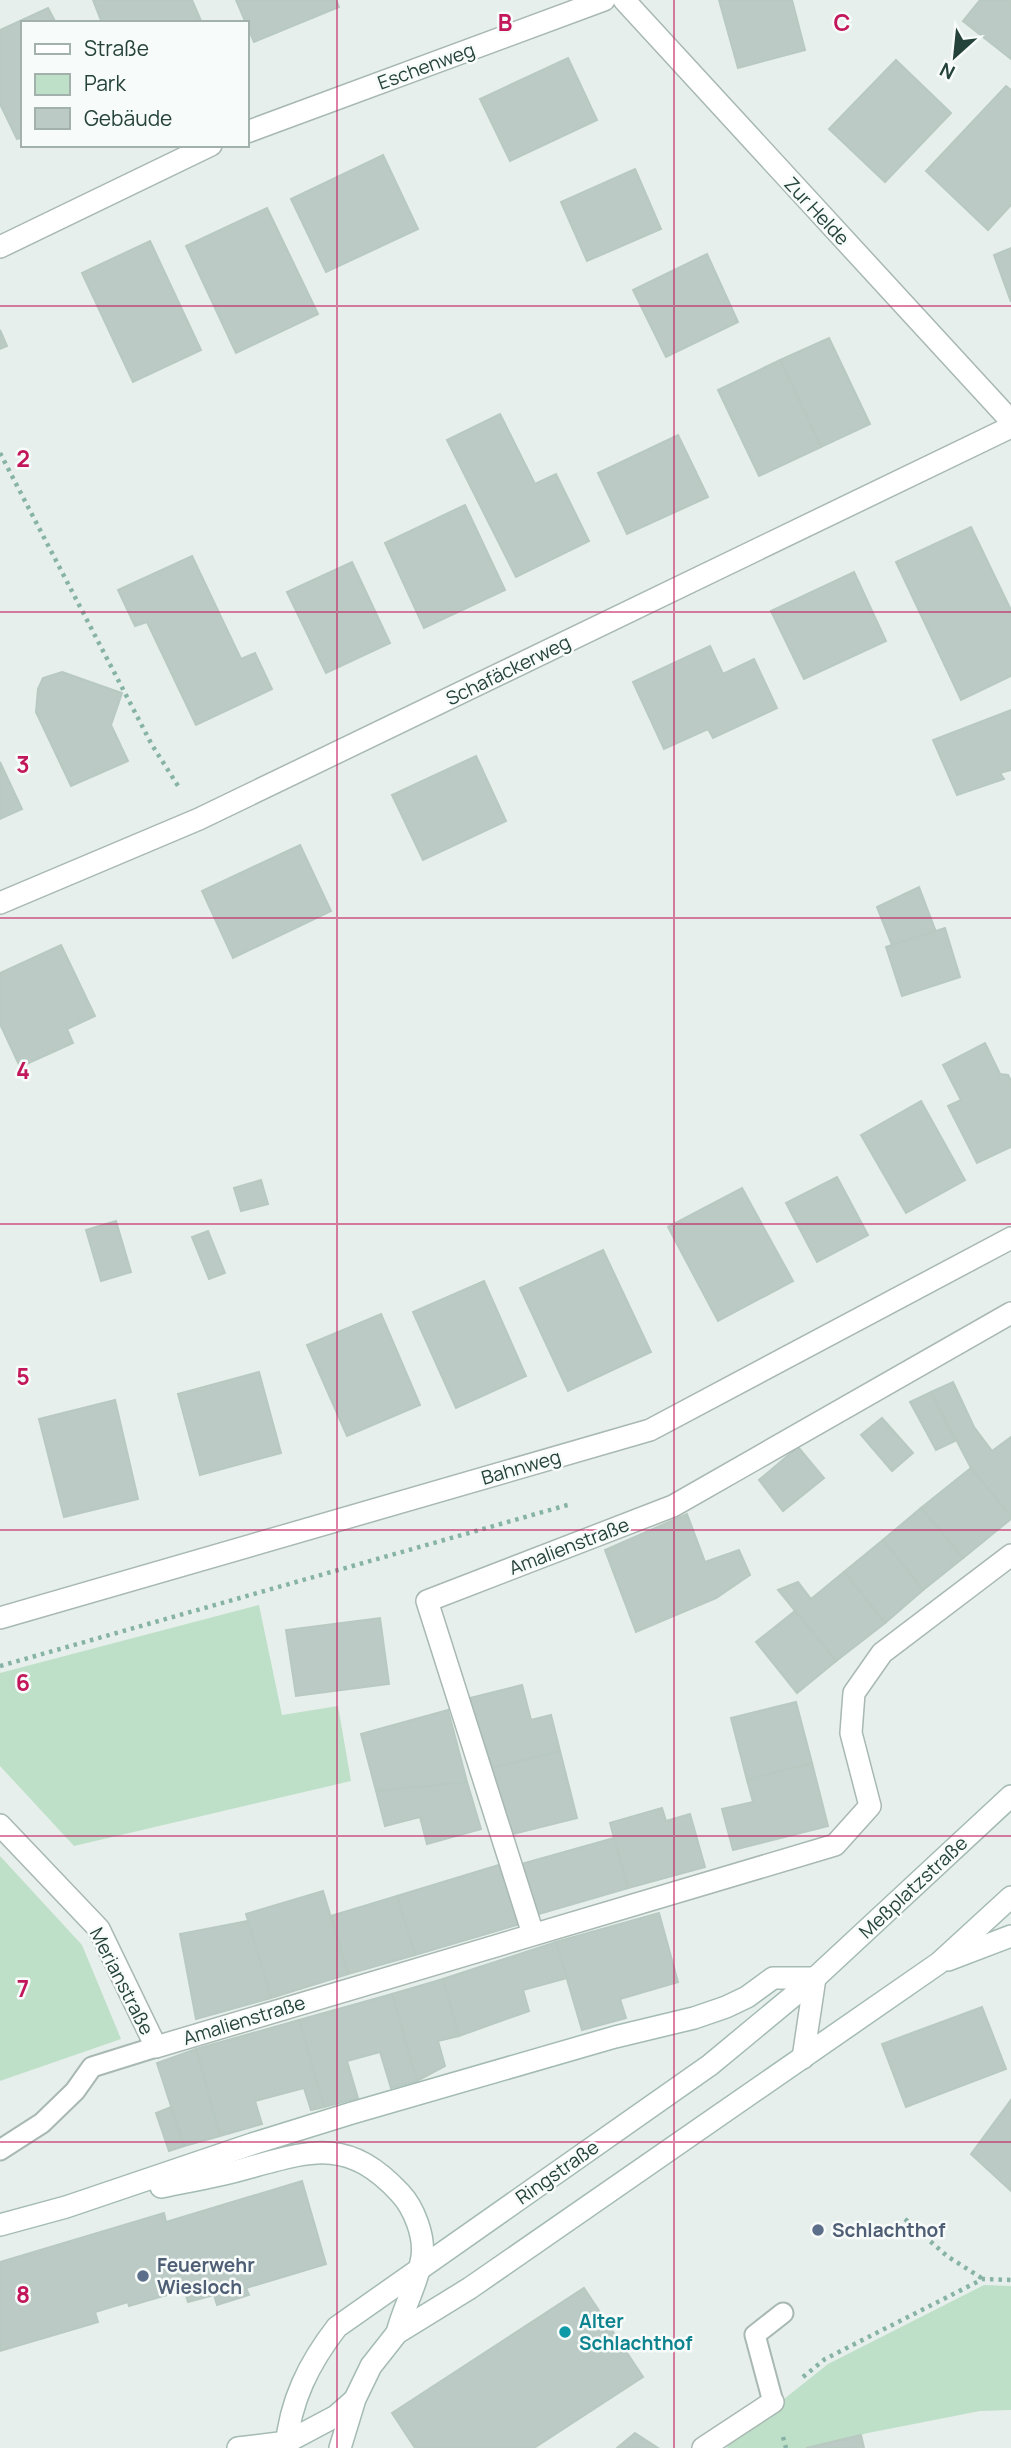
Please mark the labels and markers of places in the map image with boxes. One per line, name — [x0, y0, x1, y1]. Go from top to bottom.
place label: Schlachthof — [832, 2217, 945, 2243]
marker: Schlachthof — [810, 2222, 826, 2238]
place label: Feuerwehr Wiesloch — [157, 2252, 255, 2300]
marker: Feuerwehr Wiesloch — [135, 2268, 151, 2284]
place label: Alter Schlachthof — [579, 2308, 692, 2356]
marker: Alter Schlachthof — [557, 2324, 573, 2340]

